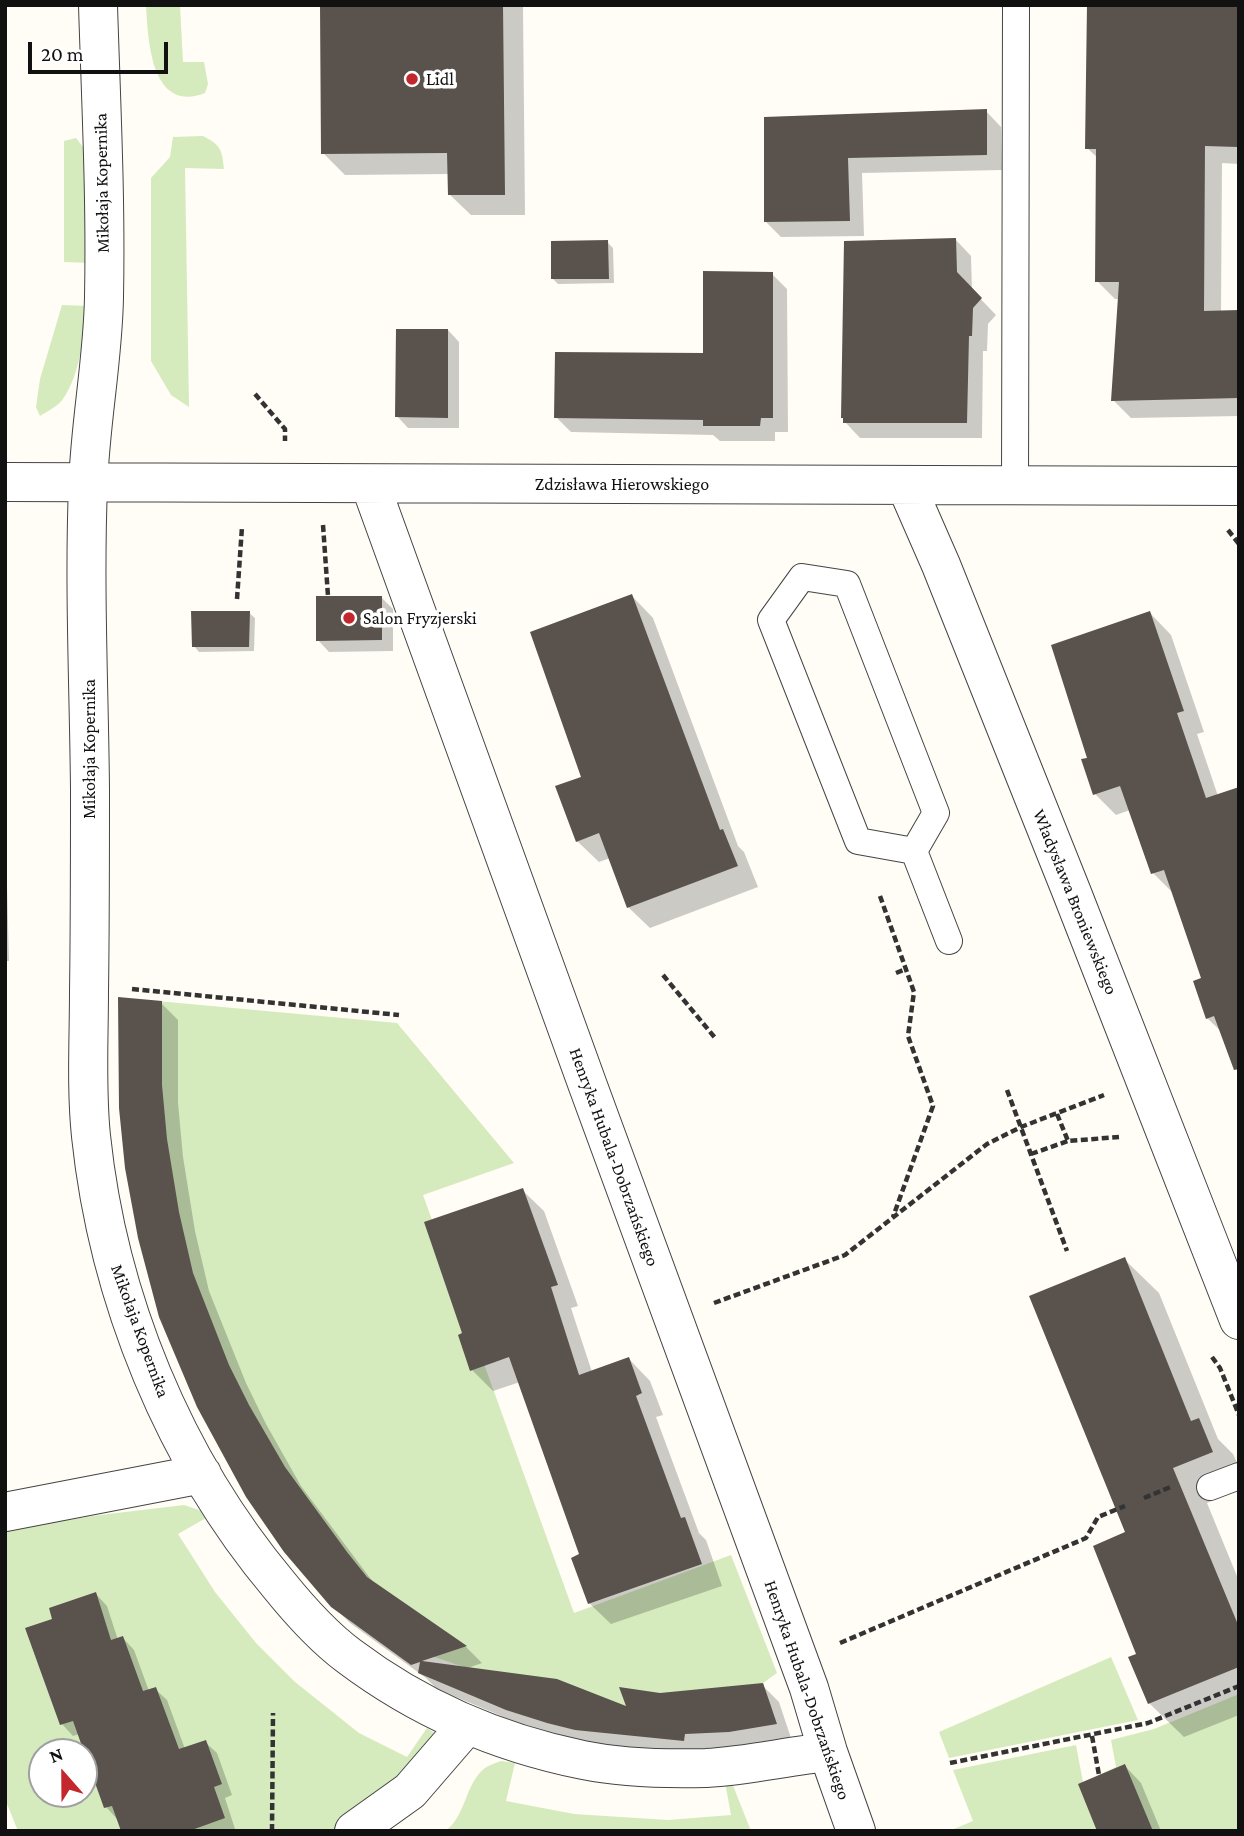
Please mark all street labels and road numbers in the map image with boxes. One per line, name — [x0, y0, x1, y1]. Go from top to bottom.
street label: Mikołaja Kopernika — [90, 113, 114, 253]
street label: Zdzisława Hierowskiego — [535, 473, 709, 495]
street label: Mikołaja Kopernika — [78, 679, 100, 819]
street label: Władysława Broniewskiego — [1028, 806, 1122, 998]
street label: Henryka Hubala-Dobrzańskiego — [564, 1045, 664, 1269]
street label: Mikołaja Kopernika — [106, 1261, 174, 1401]
street label: Henryka Hubala-Dobrzańskiego — [759, 1577, 855, 1803]

